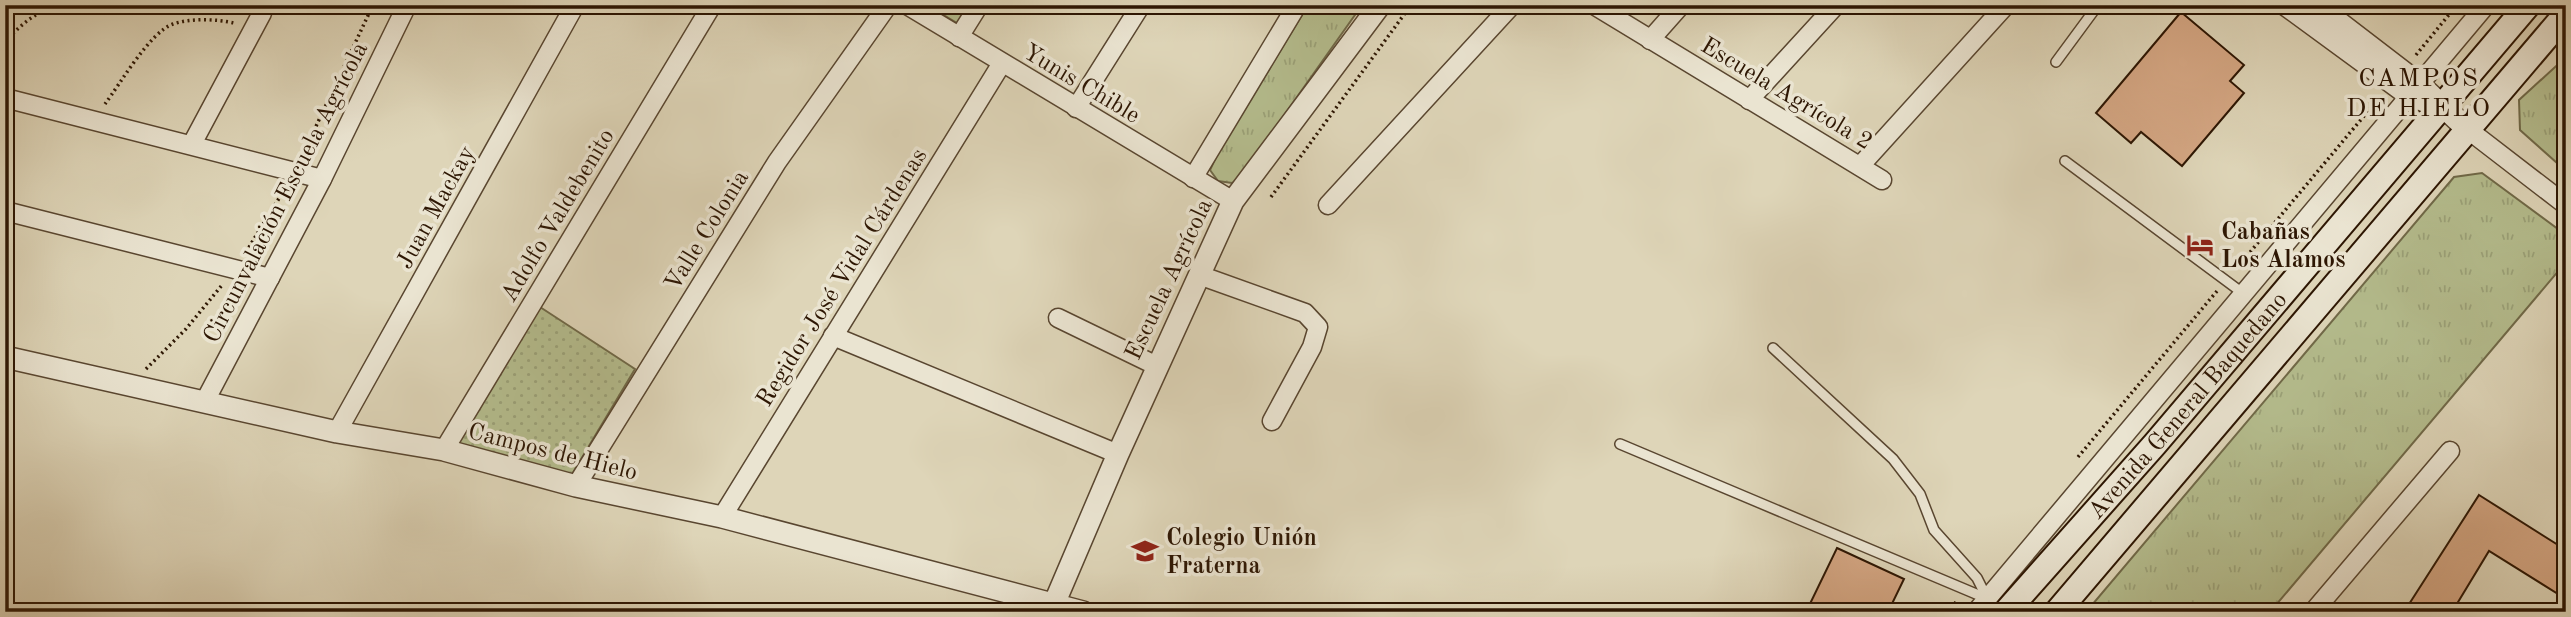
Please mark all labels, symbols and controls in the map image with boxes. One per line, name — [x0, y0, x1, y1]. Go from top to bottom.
street label: Escuela Agrícola 2 — [1696, 34, 1876, 155]
street label: Circunvalación Escuela Agrícola — [200, 39, 373, 347]
street label: Yunis Chible — [1018, 41, 1144, 129]
district label: CAMPOS DE HIELO — [2346, 66, 2492, 122]
street label: Adolfo Valdebenito — [498, 125, 620, 307]
street label: Juan Mackay — [393, 142, 480, 273]
street label: Regidor José Vidal Cárdenas — [753, 145, 932, 412]
street label: Valle Colonia — [661, 167, 754, 295]
street label: Escuela Agrícola — [1122, 195, 1218, 364]
place label: Cabañas Los Alamos — [2221, 221, 2346, 273]
hotel icon: Cabañas Los Alamos — [2185, 230, 2215, 260]
street label: Avenida General Baquedano — [2084, 288, 2293, 524]
street label: Campos de Hielo — [465, 420, 640, 486]
place label: Colegio Unión Fraterna — [1166, 527, 1317, 579]
school or university icon: Colegio Unión Fraterna — [1130, 536, 1160, 566]

